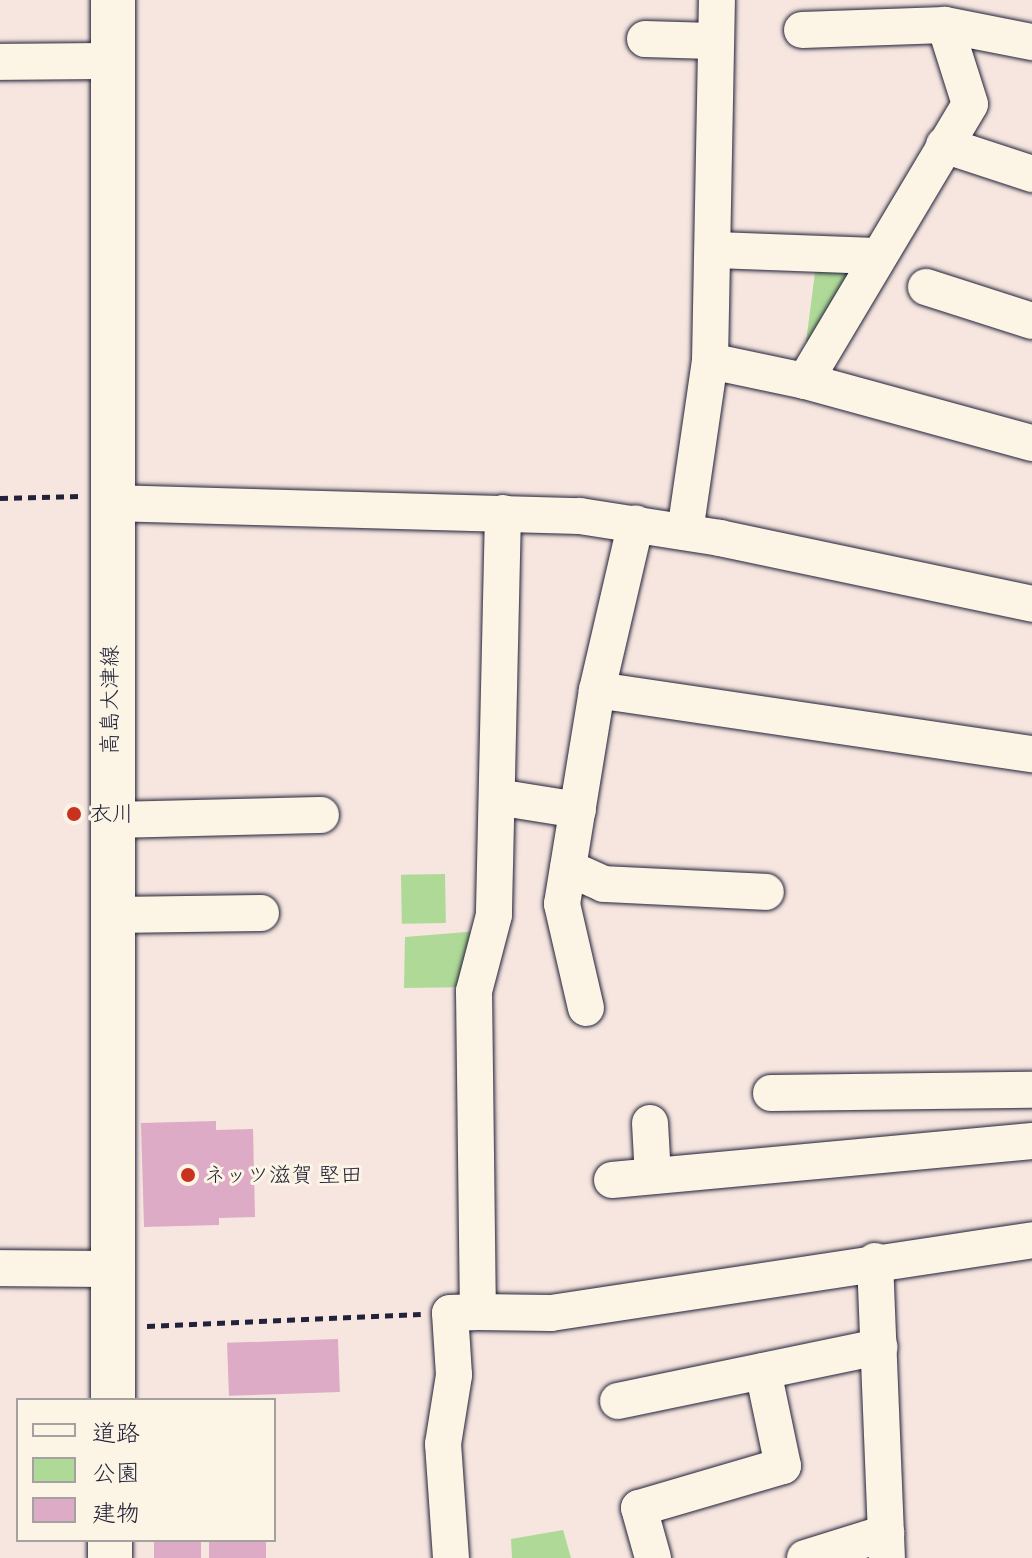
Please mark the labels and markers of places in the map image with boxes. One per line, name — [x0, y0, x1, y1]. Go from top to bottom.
place label: 衣川 — [90, 801, 134, 827]
marker: 衣川 — [65, 805, 83, 823]
place label: ネッツ滋賀 堅田 — [204, 1162, 363, 1188]
marker: ネッツ滋賀 堅田 — [179, 1166, 197, 1184]

